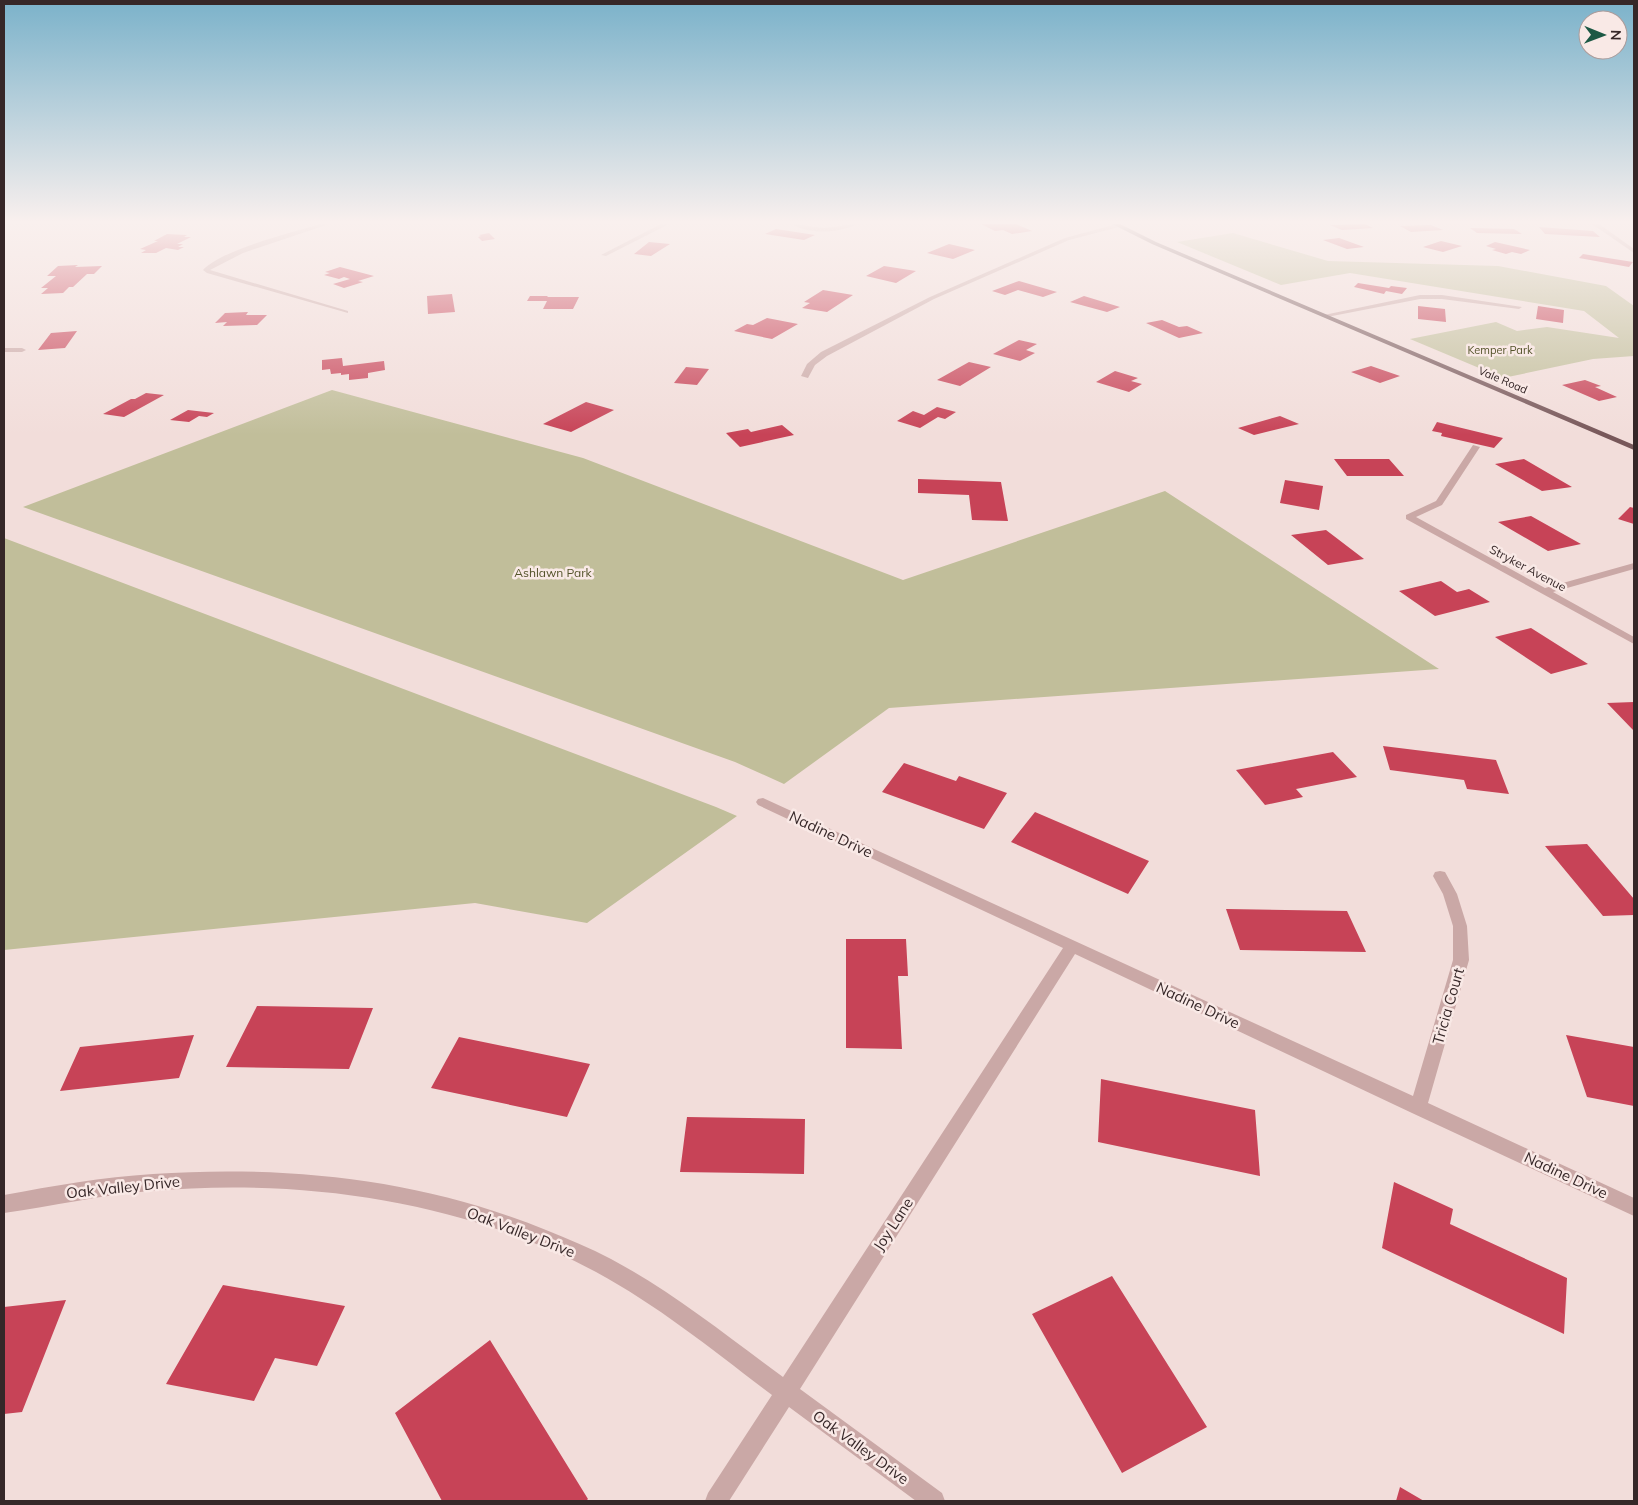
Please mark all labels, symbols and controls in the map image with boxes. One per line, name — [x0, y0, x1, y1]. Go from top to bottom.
north arrow — [1578, 10, 1628, 60]
text: N — [1607, 30, 1625, 41]
park label: Kemper Park — [1467, 343, 1533, 357]
street label: Vale Road — [1476, 363, 1530, 397]
street label: Stryker Avenue — [1487, 542, 1569, 594]
park label: Ashlawn Park — [514, 565, 593, 580]
street label: Nadine Drive — [786, 806, 876, 862]
street label: Tricia Court — [1428, 965, 1468, 1047]
street label: Nadine Drive — [1153, 977, 1243, 1033]
street label: Nadine Drive — [1521, 1147, 1611, 1203]
street label: Oak Valley Drive — [65, 1172, 181, 1202]
street label: Joy Lane — [869, 1194, 917, 1254]
street label: Oak Valley Drive — [464, 1203, 578, 1261]
street label: Oak Valley Drive — [809, 1406, 913, 1488]

